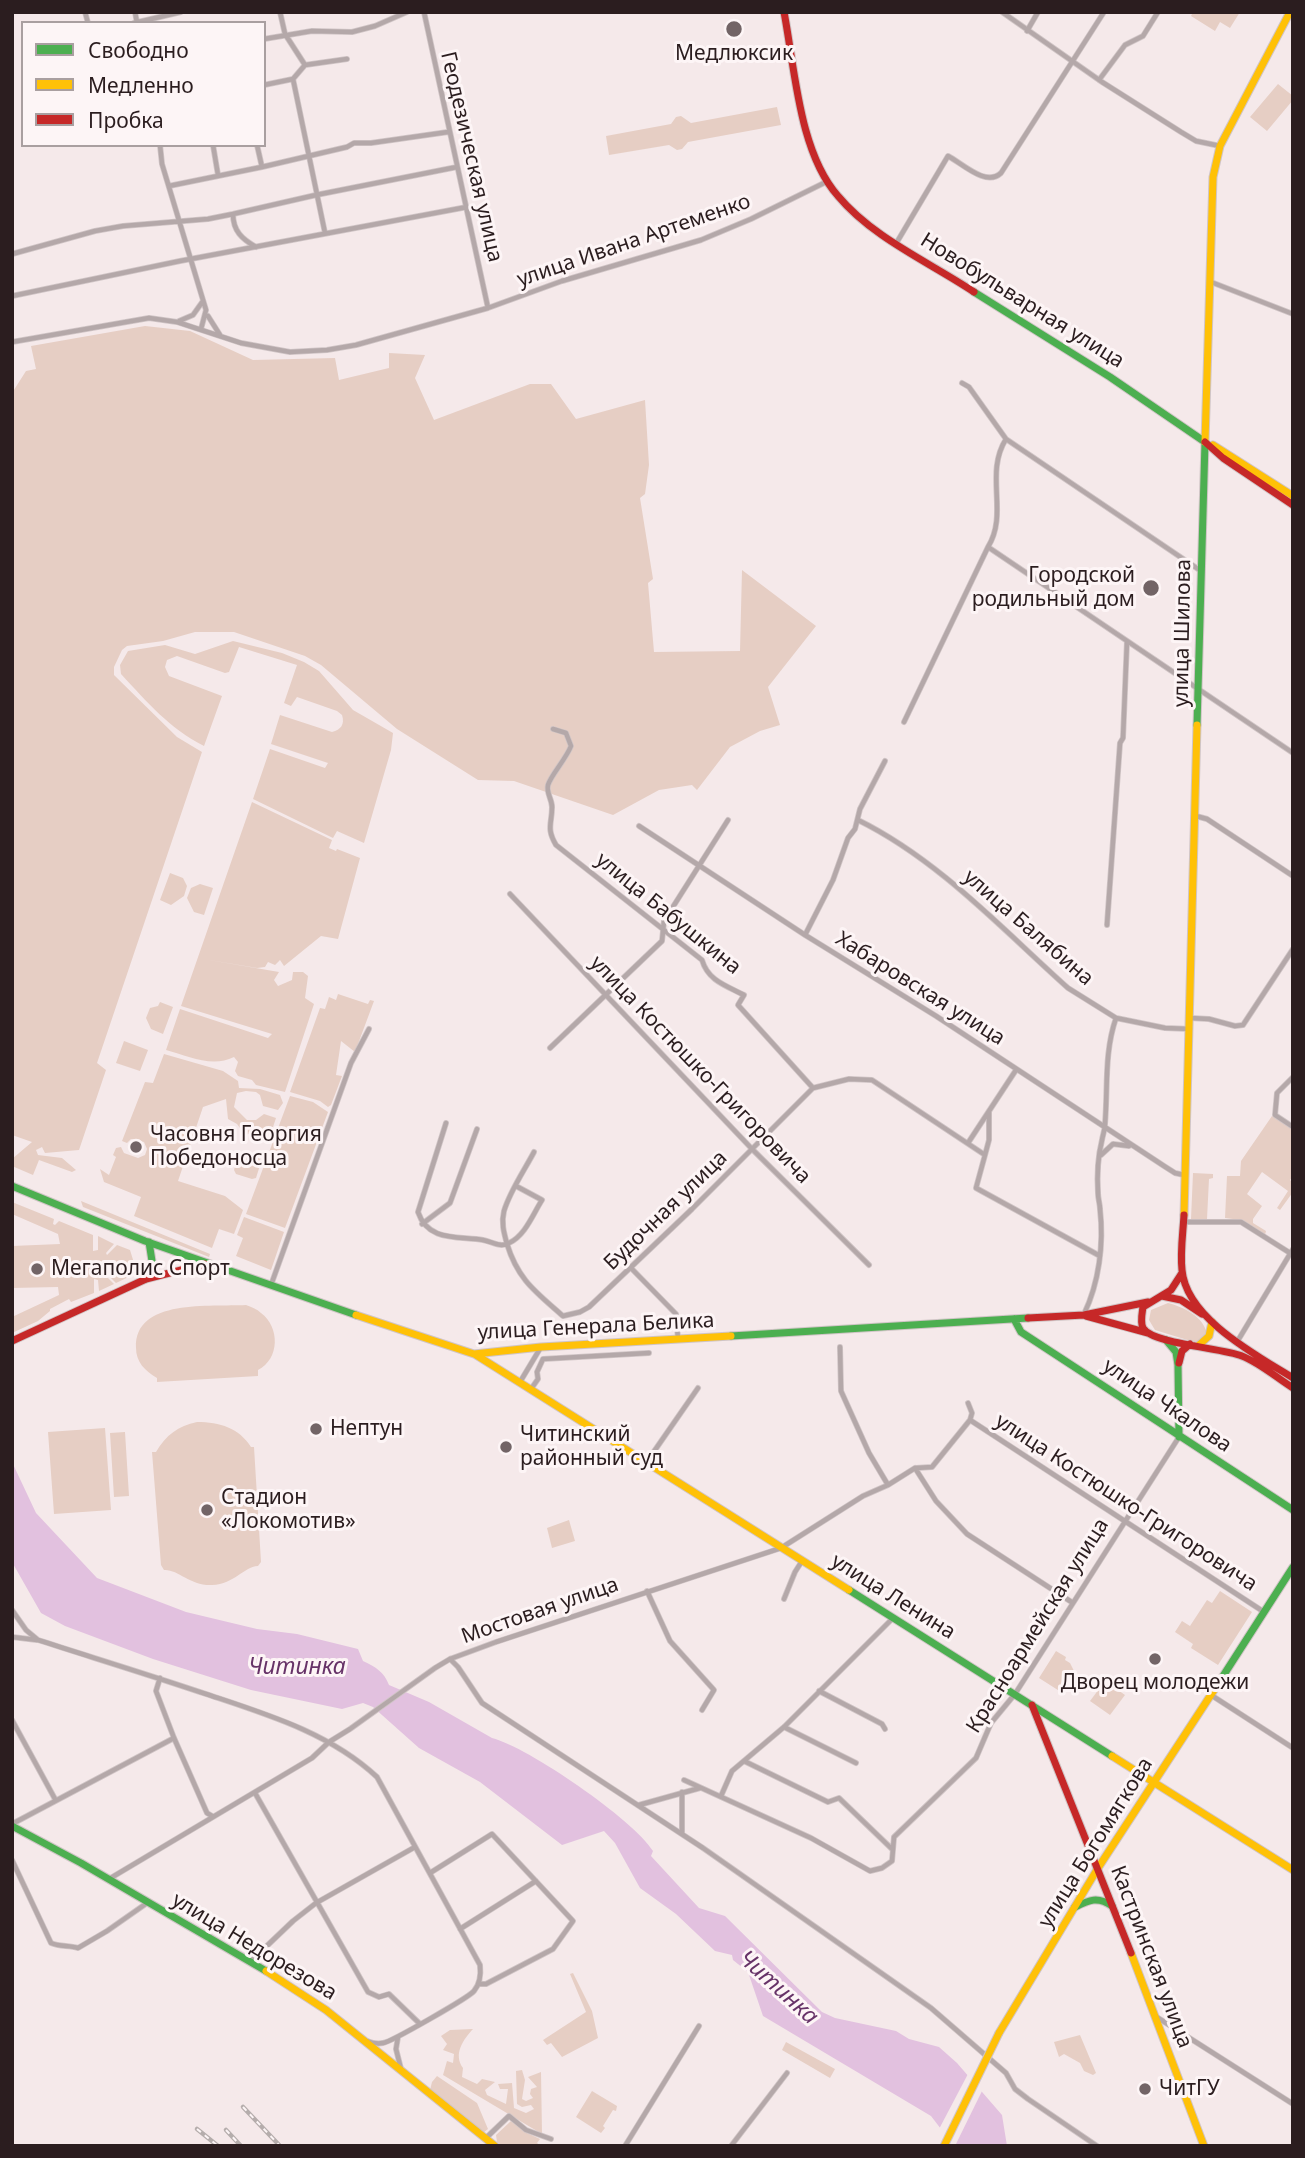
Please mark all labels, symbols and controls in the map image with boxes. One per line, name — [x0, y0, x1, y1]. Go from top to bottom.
marker: Медлюксик — [724, 19, 744, 39]
legend — [21, 21, 266, 147]
text: Свободно — [88, 36, 189, 64]
place label: Медлюксик — [675, 41, 793, 67]
street label: Геодезическая улица — [435, 49, 507, 265]
text: Медленно — [88, 71, 194, 99]
text: Пробка — [88, 106, 164, 134]
street label: улица Ивана Артеменко — [514, 189, 754, 293]
street label: Новобульварная улица — [915, 228, 1129, 374]
street label: улица Шилова — [1169, 559, 1197, 707]
place label: Городской родильный дом — [972, 563, 1135, 613]
marker: Городской родильный дом — [1141, 578, 1161, 598]
street label: улица Бабушкина — [590, 848, 746, 980]
street label: улица Балябина — [958, 865, 1098, 991]
street label: Хабаровская улица — [831, 927, 1009, 1051]
street label: улица Костюшко-Григоровича — [584, 951, 816, 1189]
place label: Часовня Георгия Победоносца — [150, 1122, 322, 1172]
marker: Часовня Георгия Победоносца — [128, 1139, 144, 1155]
street label: Будочная улица — [599, 1146, 733, 1276]
place label: Мегаполис Спорт — [51, 1256, 230, 1282]
marker: Мегаполис Спорт — [29, 1261, 45, 1277]
street label: улица Генерала Белика — [477, 1308, 715, 1346]
street label: улица Чкалова — [1098, 1354, 1236, 1458]
street label: улица Костюшко-Григоровича — [990, 1409, 1262, 1597]
place label: Нептун — [330, 1416, 403, 1442]
marker: Нептун — [308, 1421, 324, 1437]
place label: Читинский районный суд — [520, 1422, 663, 1472]
marker: Читинский районный суд — [498, 1439, 514, 1455]
place label: Стадион «Локомотив» — [221, 1485, 356, 1535]
marker: Стадион «Локомотив» — [199, 1502, 215, 1518]
street label: Красноармейская улица — [962, 1514, 1114, 1738]
street label: улица Ленина — [826, 1549, 960, 1645]
street label: Мостовая улица — [458, 1572, 622, 1650]
marker: Дворец молодежи — [1147, 1651, 1163, 1667]
water label: Читинка — [248, 1653, 346, 1681]
place label: Дворец молодежи — [1061, 1670, 1249, 1696]
street label: улица Богомягкова — [1033, 1753, 1159, 1933]
street label: Кастринская улица — [1105, 1862, 1197, 2052]
street label: улица Недорезова — [167, 1888, 341, 2006]
water label: Читинка — [732, 1945, 824, 2031]
place label: ЧитГУ — [1159, 2076, 1220, 2102]
marker: ЧитГУ — [1137, 2081, 1153, 2097]

